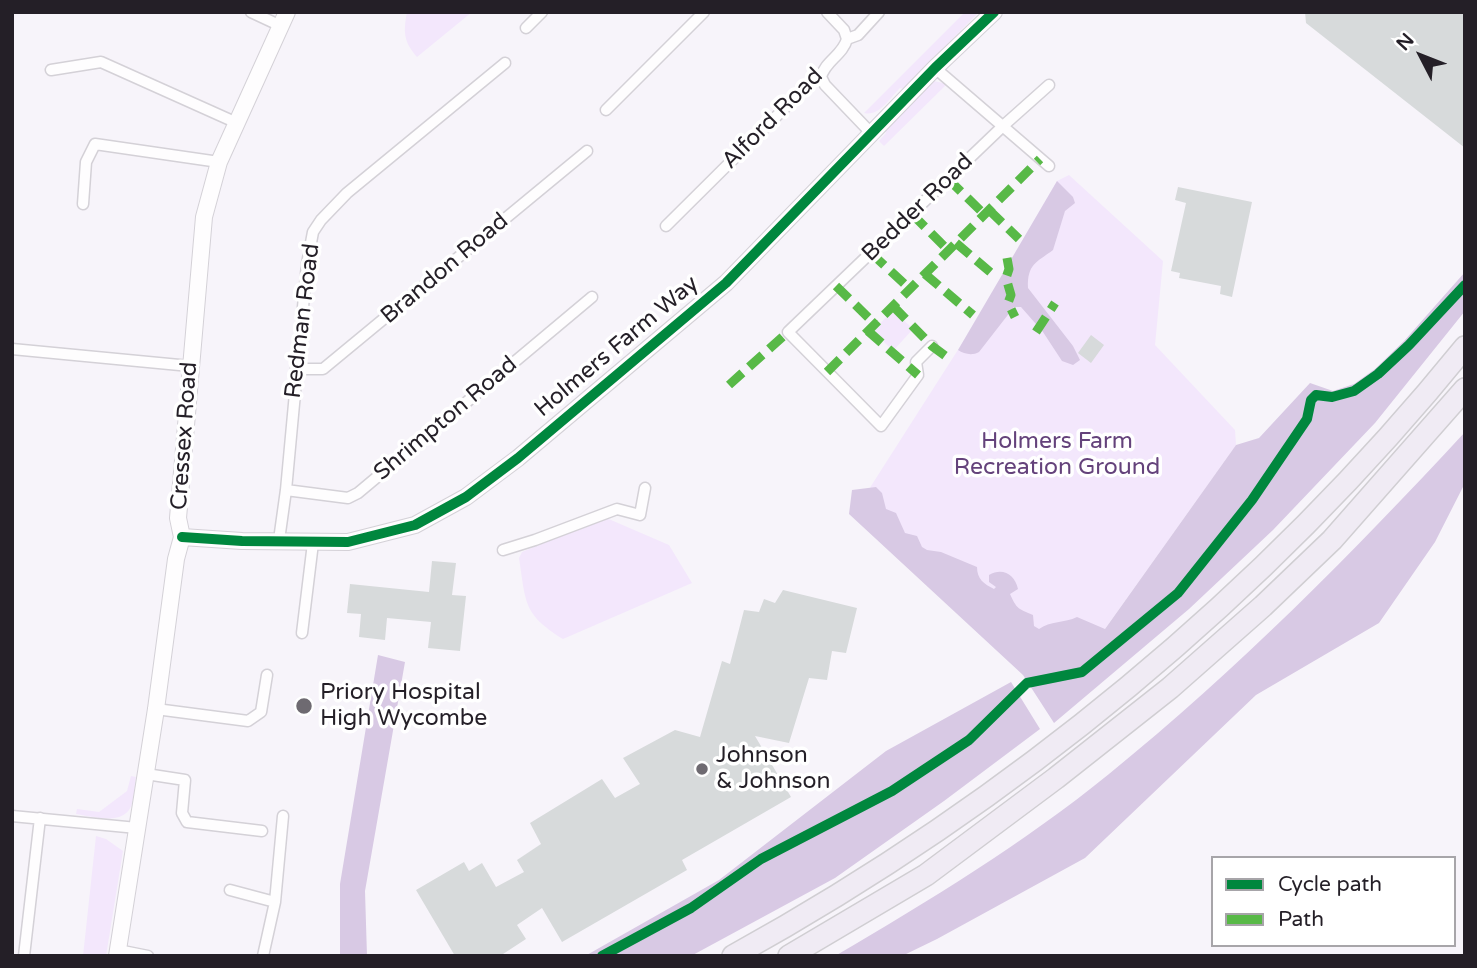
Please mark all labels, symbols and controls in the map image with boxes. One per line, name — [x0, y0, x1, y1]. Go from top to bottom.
north arrow — [1386, 21, 1456, 91]
text: N — [1392, 29, 1419, 55]
street label: Alford Road — [717, 63, 829, 175]
street label: Bedder Road — [857, 148, 979, 268]
street label: Brandon Road — [376, 208, 514, 330]
street label: Redman Road — [280, 242, 326, 400]
street label: Holmers Farm Way — [530, 270, 704, 424]
street label: Shrimpton Road — [369, 351, 523, 487]
street label: Cressex Road — [166, 361, 204, 511]
park label: Holmers Farm Recreation Ground — [954, 428, 1160, 482]
place label: Priory Hospital High Wycombe — [320, 679, 487, 733]
marker: Priory Hospital High Wycombe — [294, 696, 314, 716]
place label: Johnson & Johnson — [716, 742, 831, 796]
marker: Johnson & Johnson — [694, 761, 710, 777]
legend — [1211, 856, 1456, 947]
text: Cycle path — [1278, 872, 1382, 897]
text: Path — [1278, 907, 1324, 932]

